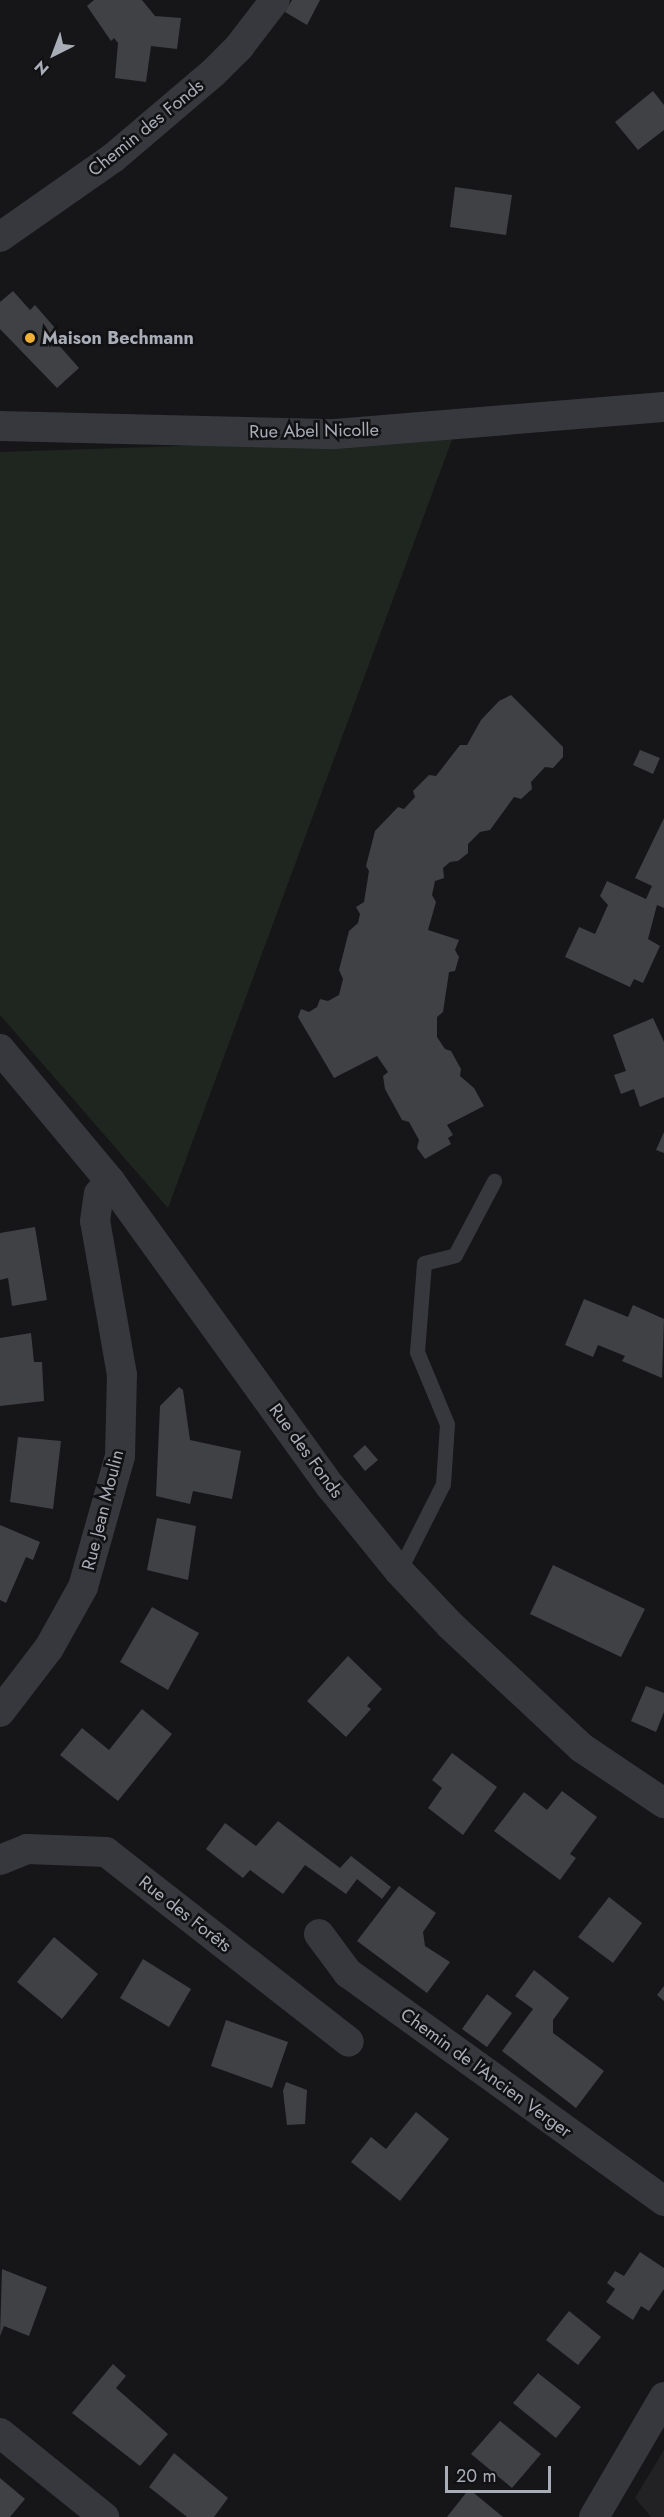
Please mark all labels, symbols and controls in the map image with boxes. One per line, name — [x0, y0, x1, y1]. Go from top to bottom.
north arrow — [24, 24, 84, 84]
text: N — [29, 55, 54, 81]
street label: Chemin des Fonds — [84, 75, 208, 181]
place label: Maison Bechmann — [42, 327, 194, 349]
marker: Maison Bechmann — [23, 331, 37, 345]
street label: Rue Abel Nicolle — [249, 419, 379, 443]
street label: Rue des Fonds — [264, 1399, 348, 1503]
street label: Rue Jean Moulin — [78, 1448, 128, 1572]
street label: Rue des Forêts — [134, 1871, 236, 1957]
street label: Chemin de l'Ancien Verger — [396, 2004, 576, 2142]
scale bar — [448, 2454, 554, 2492]
text: 20 m — [456, 2463, 496, 2489]

